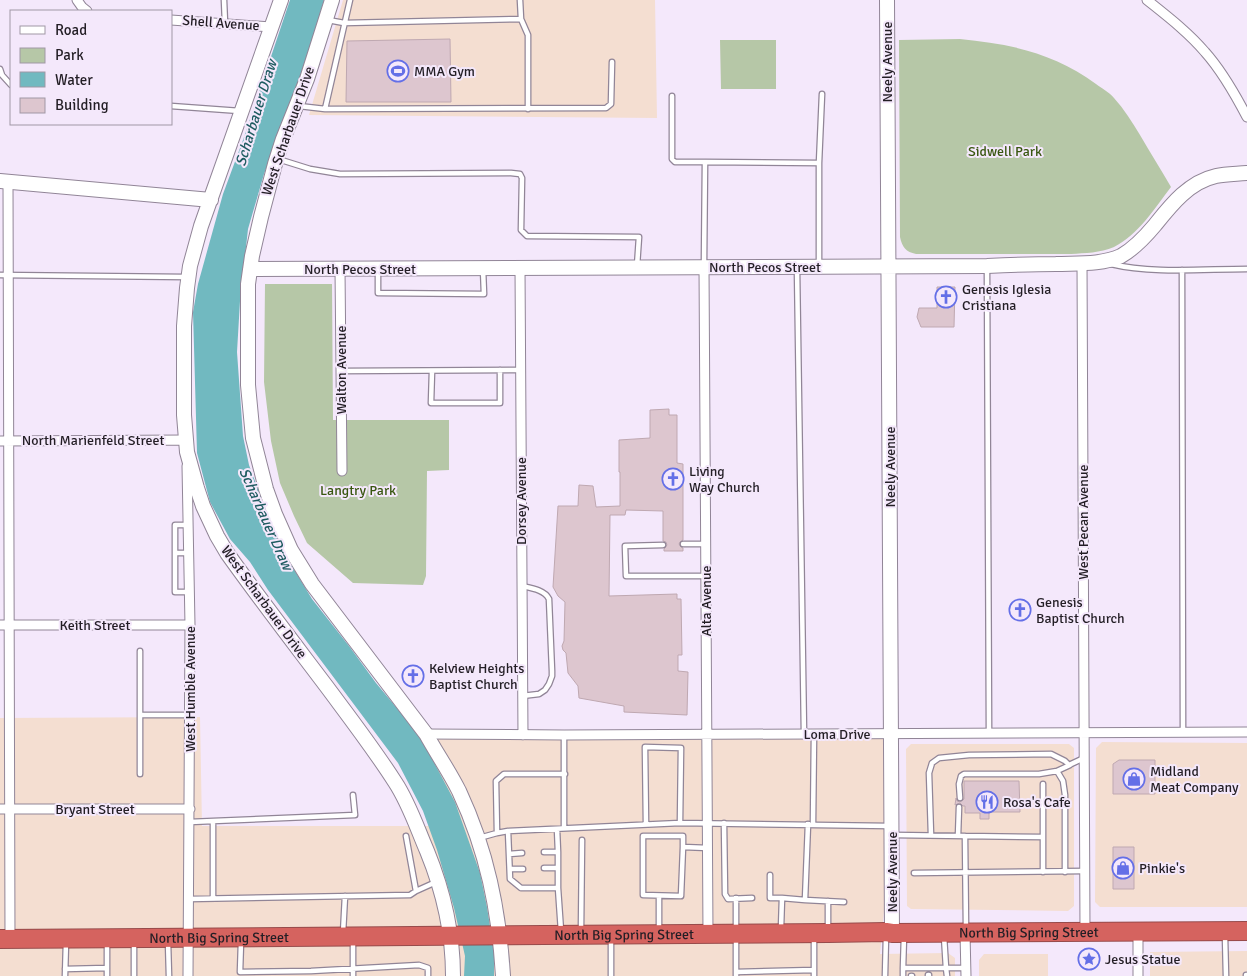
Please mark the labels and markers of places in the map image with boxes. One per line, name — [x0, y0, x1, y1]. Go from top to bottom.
sports icon: MMA Gym — [386, 59, 410, 83]
place label: MMA Gym — [414, 63, 475, 80]
place label: Genesis Iglesia Cristiana — [962, 281, 1051, 314]
church icon: Genesis Iglesia Cristiana — [934, 285, 958, 309]
place label: Living Way Church — [689, 463, 760, 496]
church icon: Living Way Church — [661, 467, 685, 491]
place label: Genesis Baptist Church — [1036, 594, 1125, 627]
church icon: Genesis Baptist Church — [1008, 598, 1032, 622]
place label: Kelview Heights Baptist Church — [429, 660, 524, 693]
church icon: Kelview Heights Baptist Church — [401, 664, 425, 688]
place label: Midland Meat Company — [1150, 763, 1239, 796]
shop icon: Midland Meat Company — [1122, 767, 1146, 791]
restaurant icon: Rosa's Cafe — [975, 790, 999, 814]
place label: Rosa's Cafe — [1003, 794, 1071, 811]
shop icon: Pinkie's — [1111, 856, 1135, 880]
place label: Pinkie's — [1139, 860, 1185, 877]
place icon: Jesus Statue — [1077, 947, 1101, 971]
place label: Jesus Statue — [1105, 951, 1180, 968]

